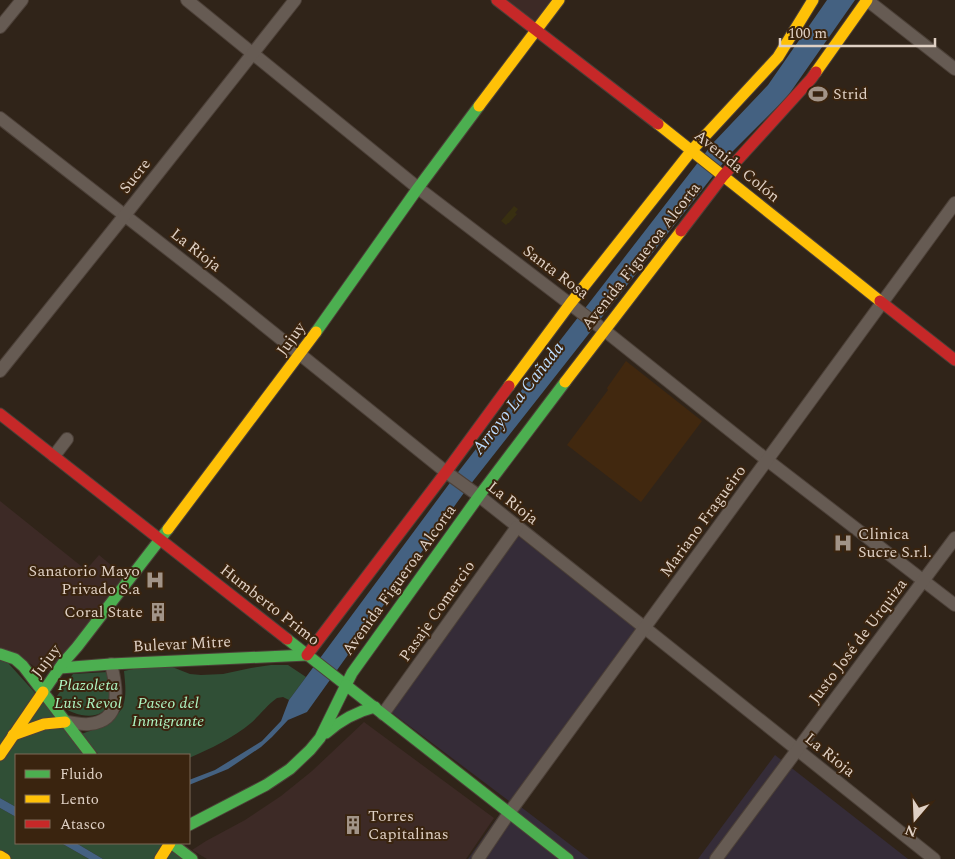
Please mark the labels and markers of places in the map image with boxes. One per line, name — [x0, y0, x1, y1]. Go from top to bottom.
place label: Strid — [833, 82, 868, 106]
sports icon: Strid — [807, 83, 829, 105]
place label: Clinica Sucre S.r.l. — [858, 522, 932, 564]
hospital icon: Clinica Sucre S.r.l. — [832, 532, 854, 554]
place label: Sanatorio Mayo Privado S.a — [29, 559, 140, 601]
hospital icon: Sanatorio Mayo Privado S.a — [144, 569, 166, 591]
place label: Coral State — [64, 600, 143, 624]
building icon: Coral State — [147, 601, 169, 623]
place label: Torres Capitalinas — [368, 804, 449, 846]
building icon: Torres Capitalinas — [342, 814, 364, 836]

